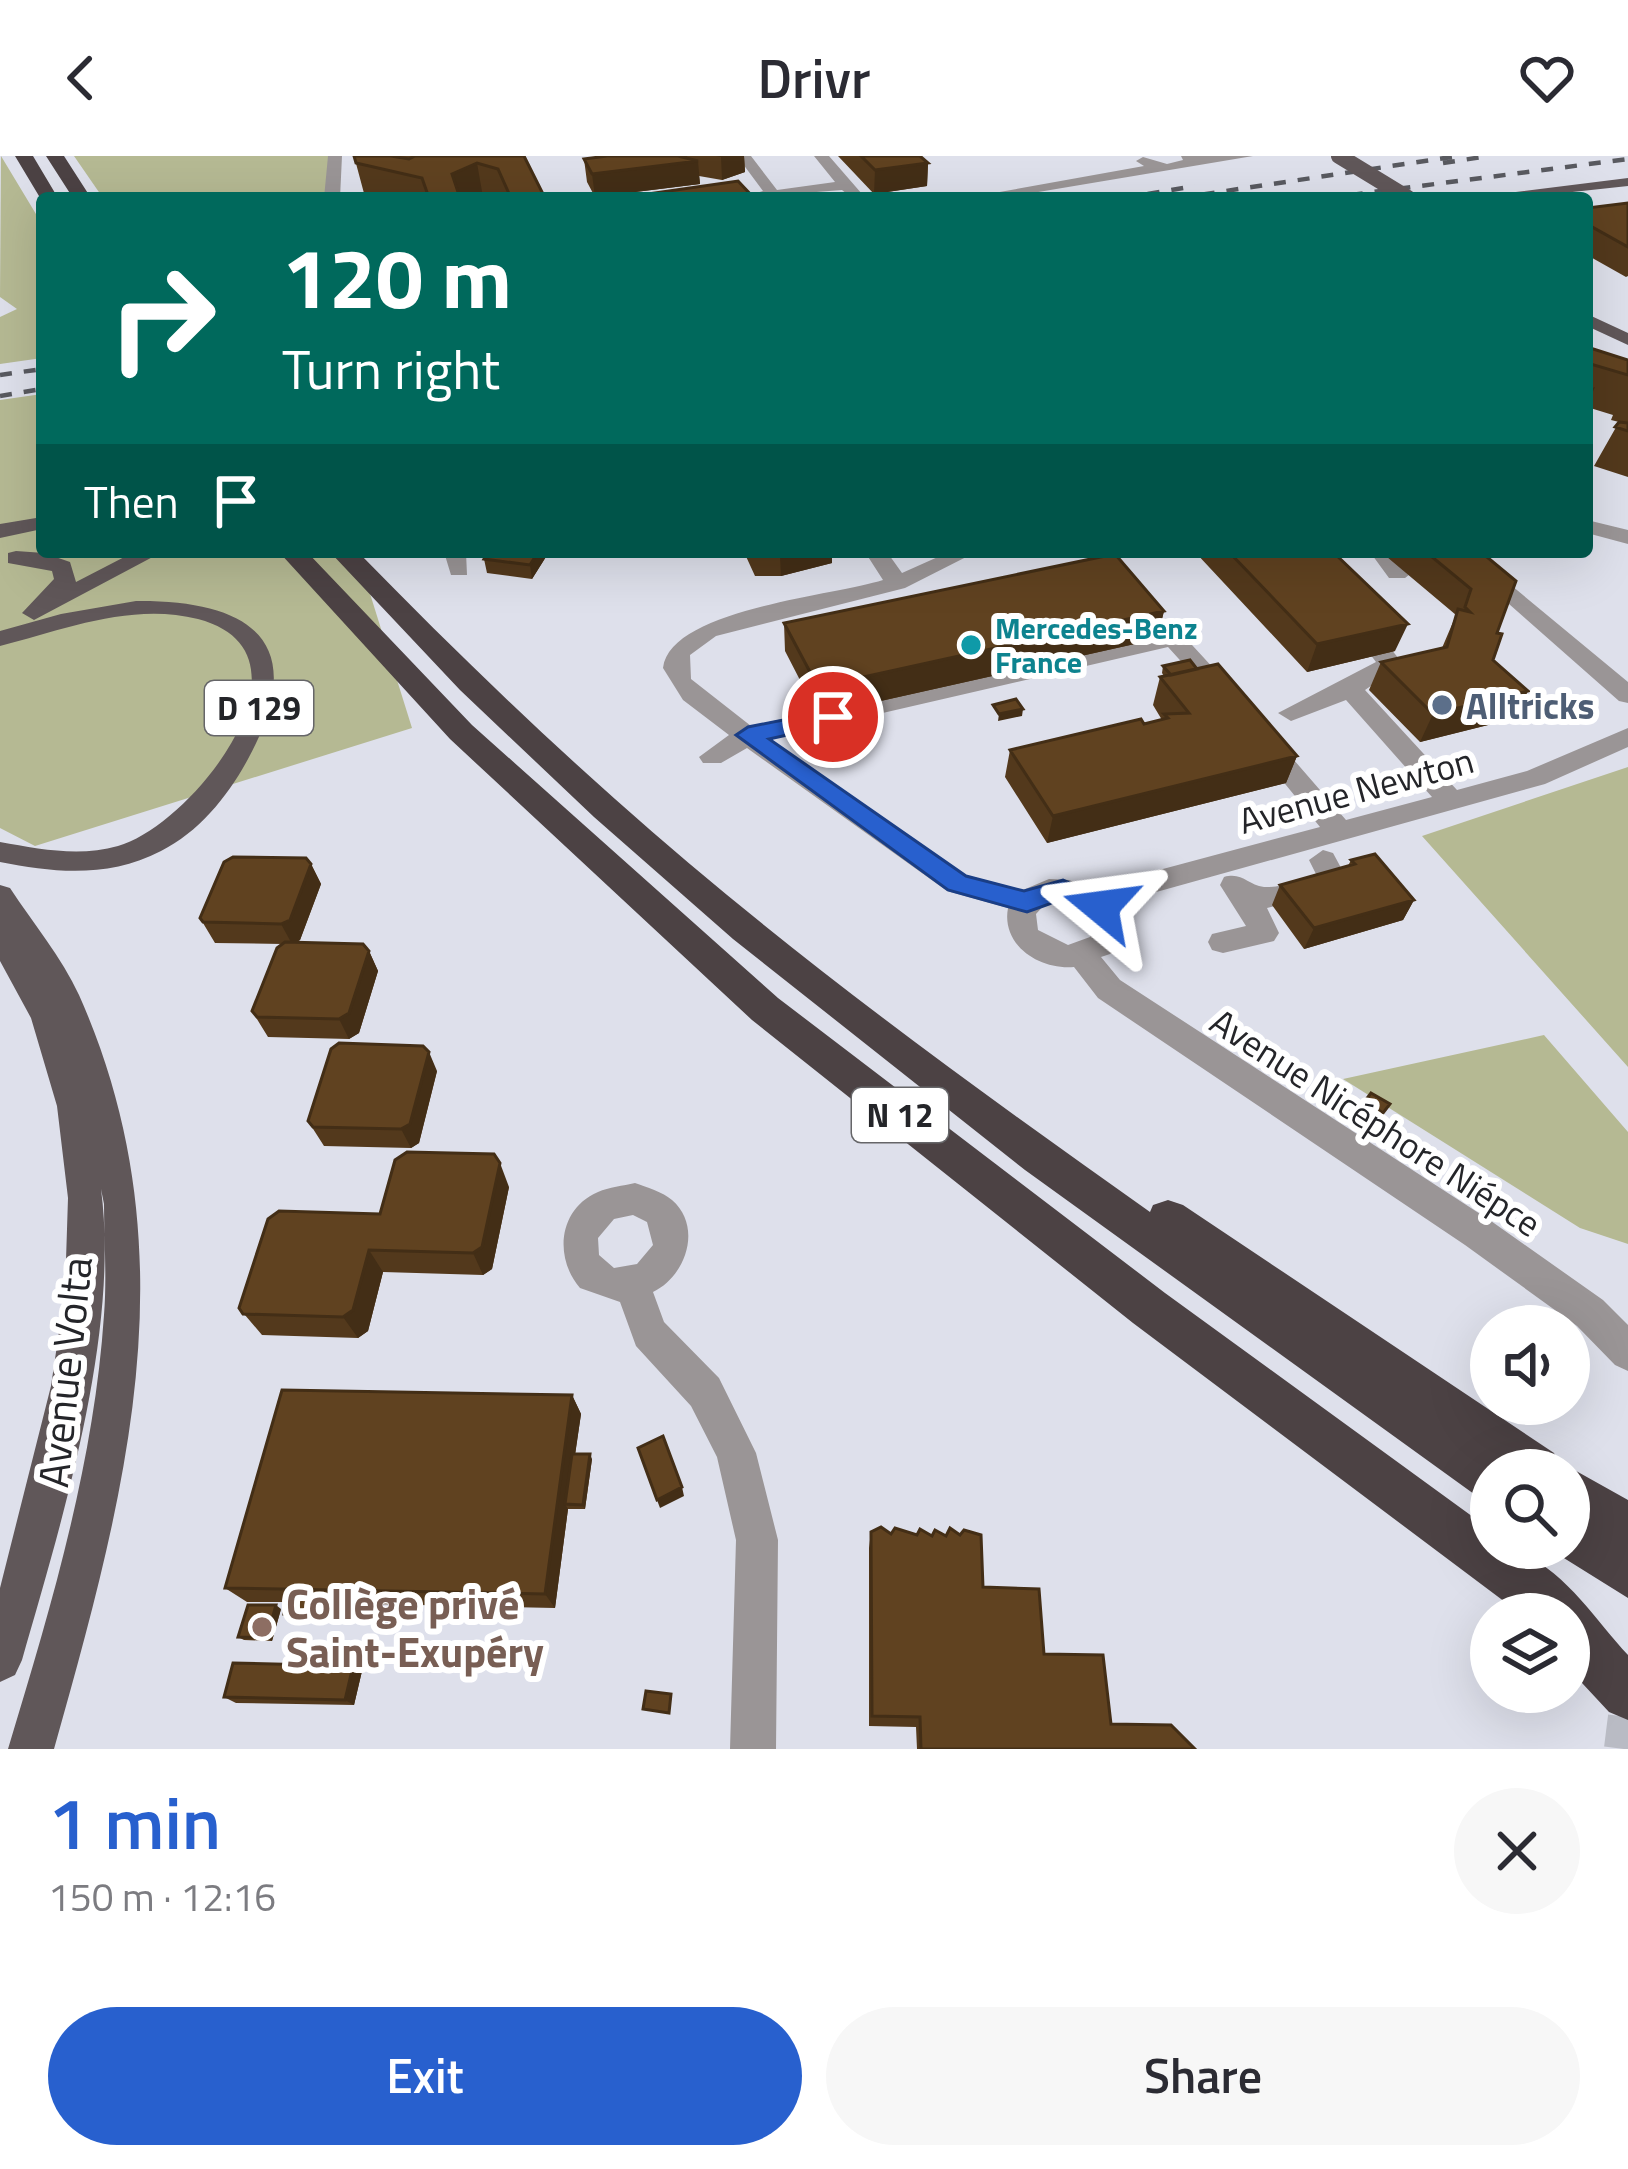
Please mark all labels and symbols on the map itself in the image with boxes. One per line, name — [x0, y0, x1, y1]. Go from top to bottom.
place label: Mercedes-Benz France — [995, 605, 1198, 685]
marker: Mercedes-Benz France — [958, 632, 984, 658]
pin — [782, 666, 884, 768]
place label: Alltricks — [1466, 678, 1594, 733]
road number: D 129 — [205, 681, 313, 735]
marker: Alltricks — [1429, 692, 1455, 718]
street label: Avenue Newton — [1232, 732, 1480, 848]
position arrow — [1038, 844, 1164, 970]
street label: Avenue Nicéphore Niépce — [1200, 994, 1552, 1250]
road number: N 12 — [852, 1088, 948, 1142]
street label: Avenue Volta — [20, 1254, 108, 1490]
place label: Collège privé Saint-Exupéry — [286, 1571, 544, 1683]
marker: Collège privé Saint-Exupéry — [249, 1614, 275, 1640]

